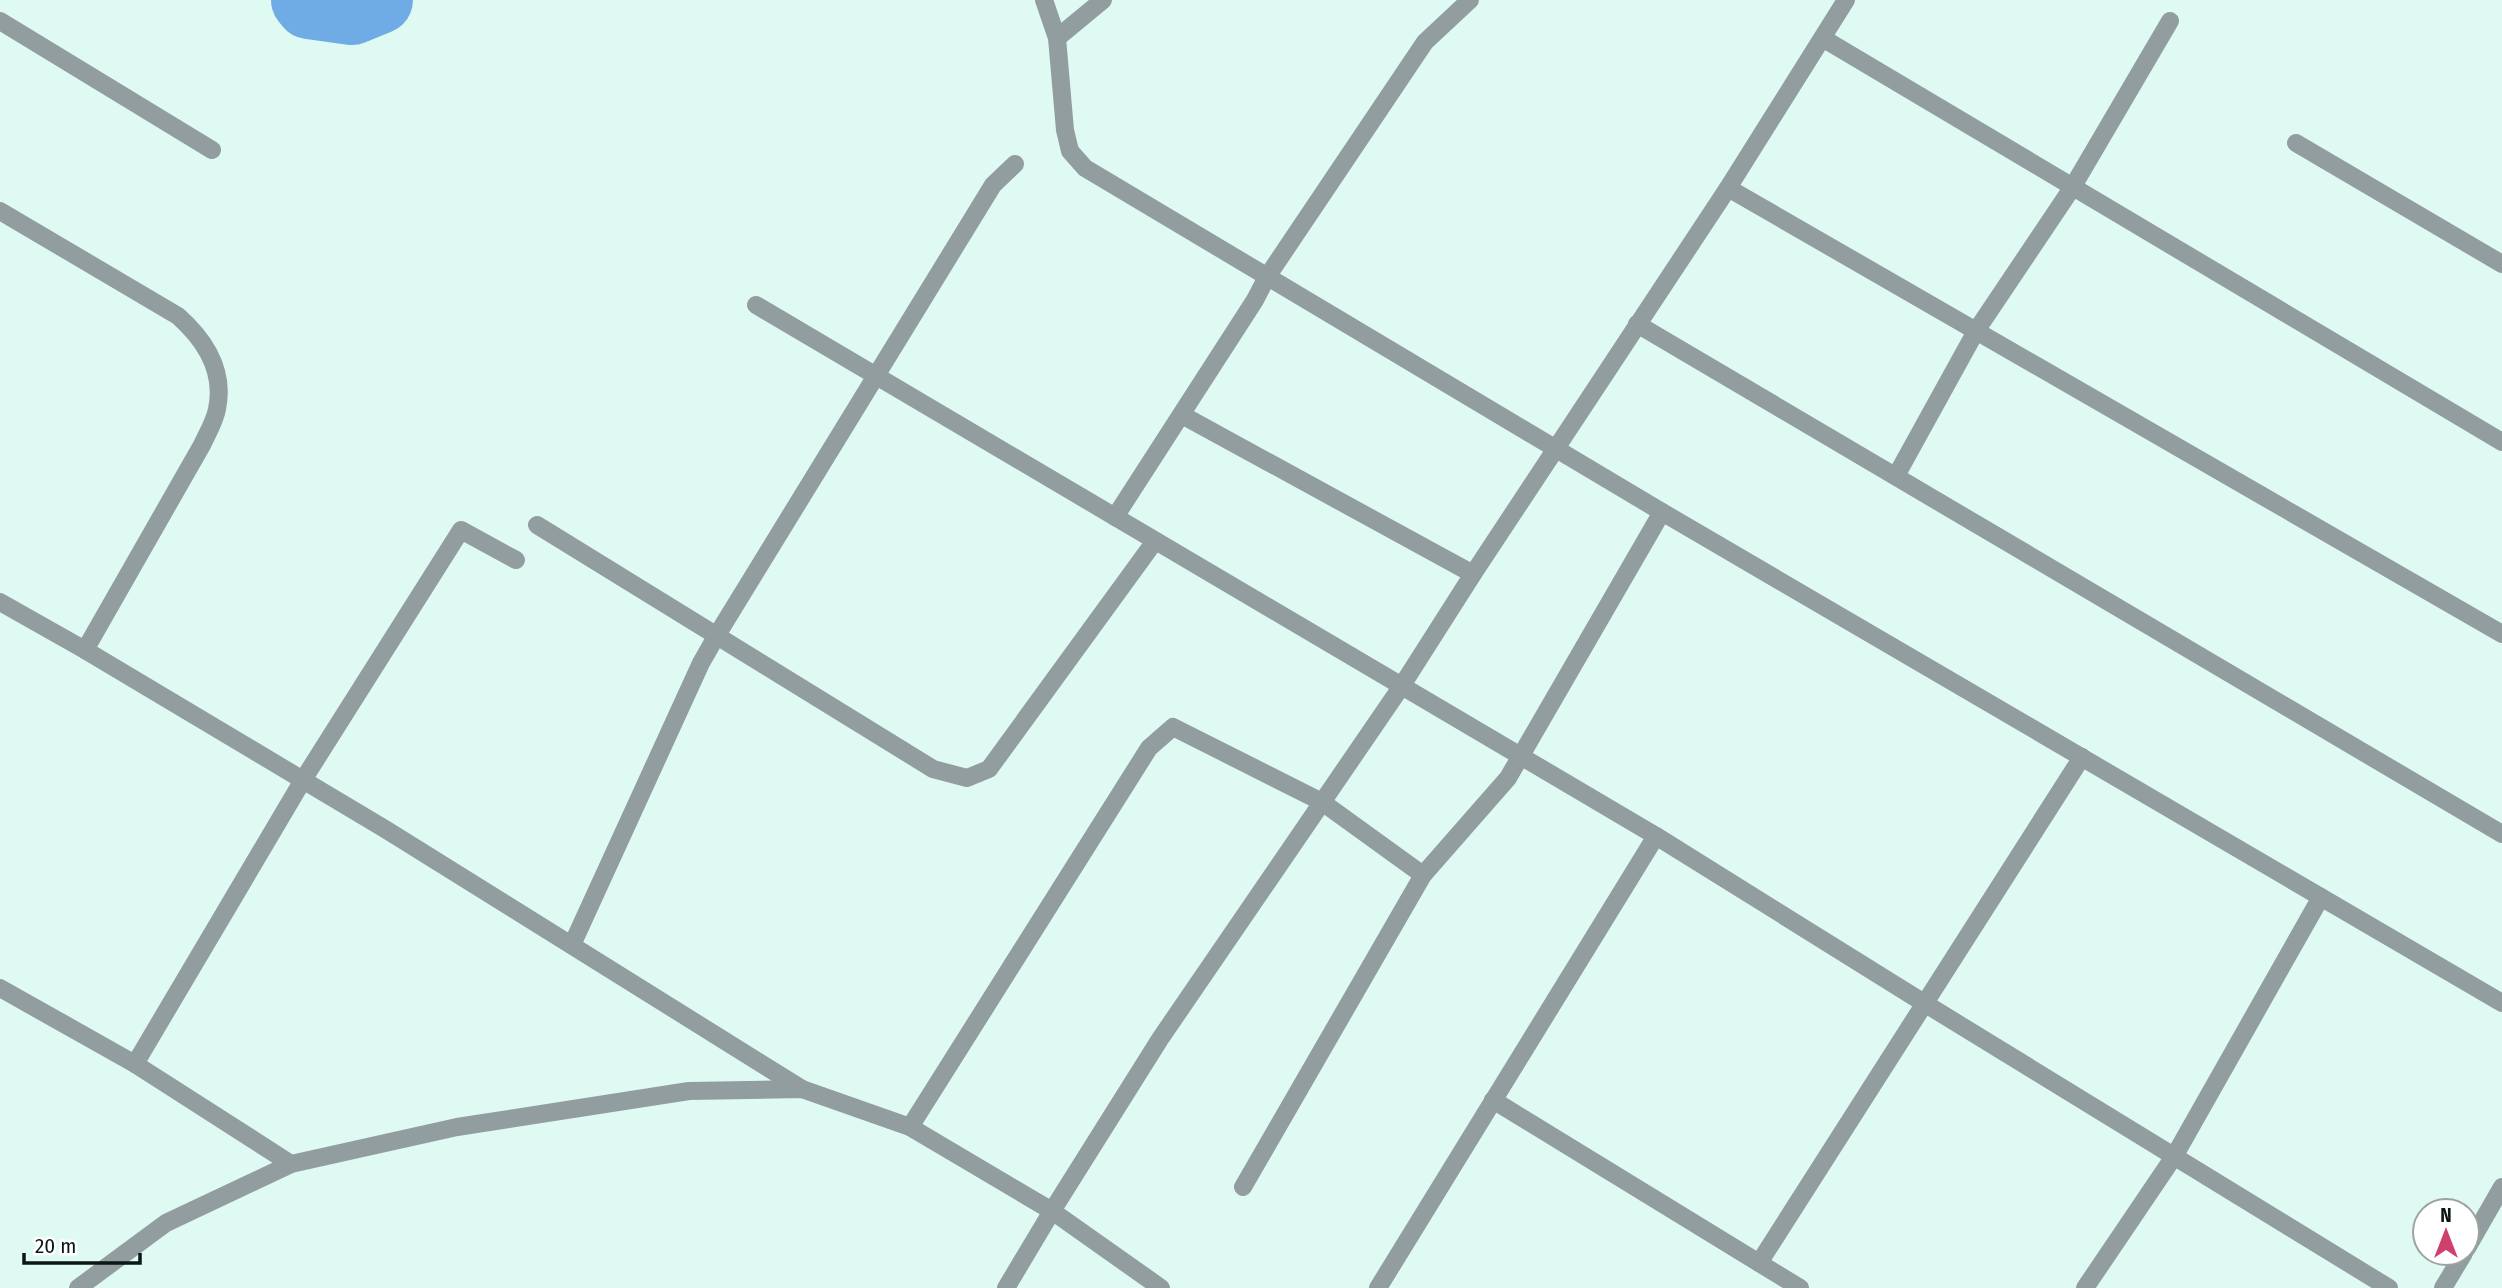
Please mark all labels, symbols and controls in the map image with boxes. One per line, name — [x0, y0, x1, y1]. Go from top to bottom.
north arrow — [2411, 1197, 2481, 1267]
text: N — [2440, 1204, 2452, 1227]
scale bar — [24, 1222, 140, 1266]
text: 20 m — [35, 1233, 76, 1259]

